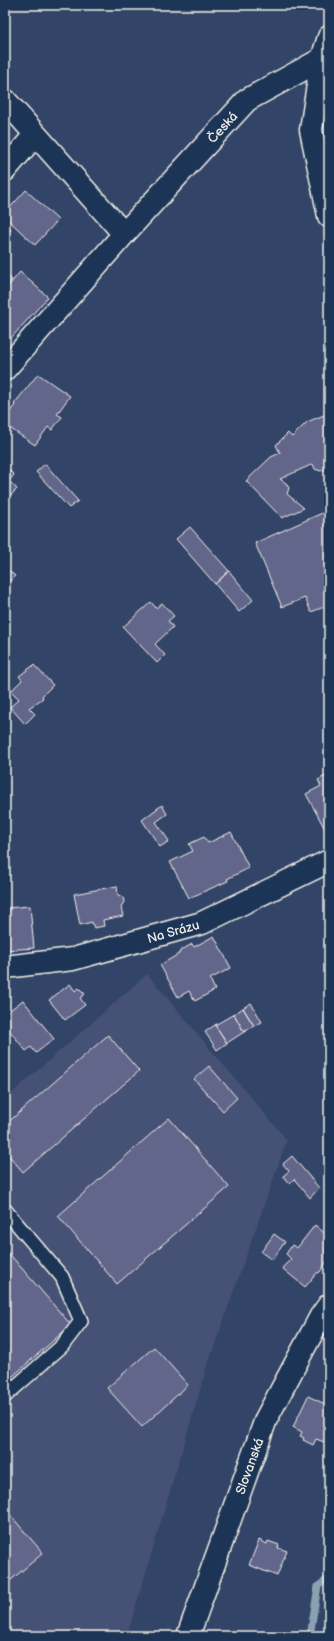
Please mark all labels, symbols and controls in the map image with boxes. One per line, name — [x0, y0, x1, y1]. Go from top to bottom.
street label: Česká — [204, 108, 241, 147]
street label: Na Srázu — [145, 917, 201, 947]
street label: Slovanská — [232, 1436, 267, 1497]

